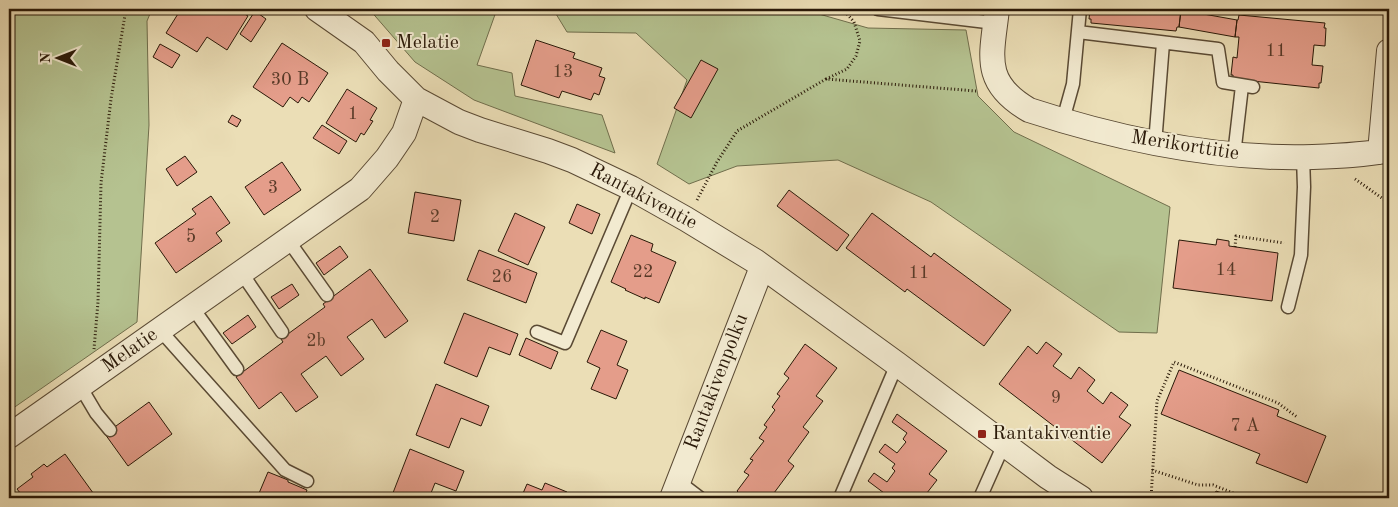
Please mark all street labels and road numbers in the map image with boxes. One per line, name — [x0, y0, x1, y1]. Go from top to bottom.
street label: Merikorttitie — [1130, 128, 1240, 164]
street label: Rantakiventie — [586, 160, 700, 234]
street label: Rantakivenpolku — [682, 311, 752, 453]
street label: Melatie — [99, 325, 161, 377]

